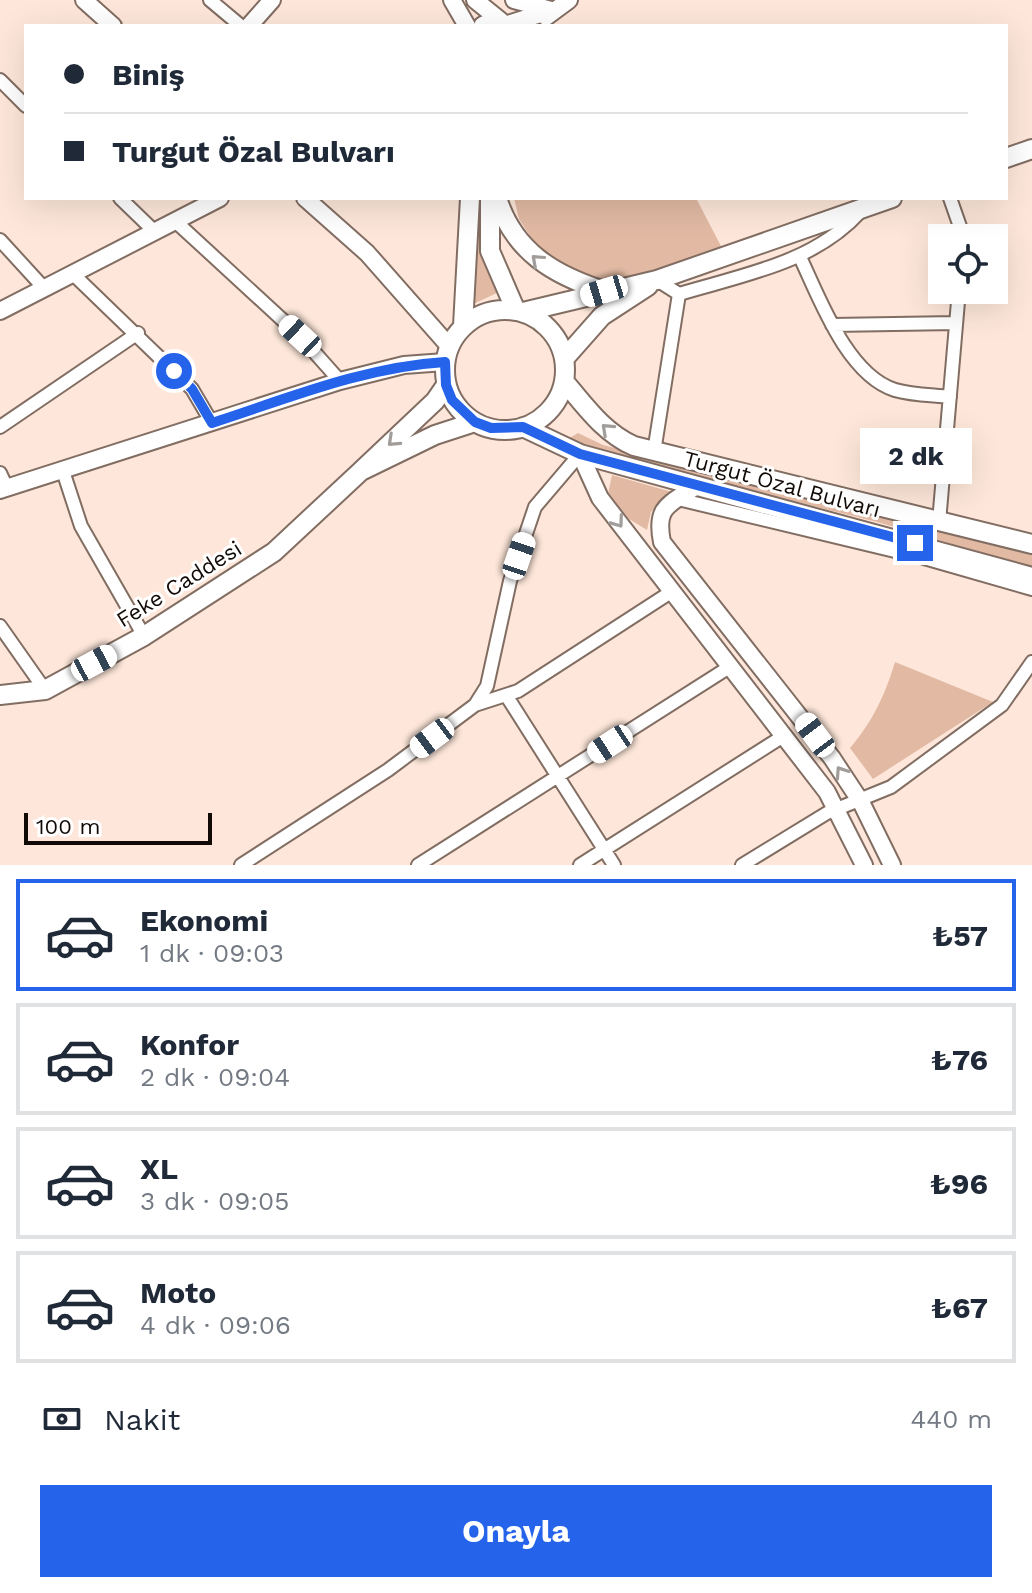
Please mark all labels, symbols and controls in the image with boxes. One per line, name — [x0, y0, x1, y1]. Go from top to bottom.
text: Biniş — [112, 57, 185, 92]
text: Turgut Özal Bulvarı — [112, 134, 395, 169]
map controls — [928, 224, 1008, 304]
button: locate — [928, 224, 1008, 304]
one-way arrow — [532, 255, 547, 270]
car — [578, 273, 630, 309]
car — [274, 311, 326, 361]
route start — [156, 353, 192, 389]
one-way arrow — [602, 424, 616, 439]
callout: 2 dk — [859, 427, 971, 483]
one-way arrow — [387, 432, 402, 446]
text: 2 dk — [888, 441, 944, 471]
street label: Turgut Özal Bulvarı — [681, 446, 883, 522]
one-way arrow — [608, 513, 623, 528]
route end — [897, 525, 933, 561]
car — [500, 529, 538, 583]
street label: Feke Caddesi — [112, 536, 246, 632]
car — [67, 641, 121, 685]
car — [791, 709, 839, 761]
car — [406, 714, 458, 762]
car — [583, 721, 637, 767]
one-way arrow — [836, 766, 851, 781]
scale bar — [24, 809, 212, 845]
text: 100 m — [36, 814, 100, 839]
icon: car — [44, 899, 116, 971]
text: Ekonomi — [140, 903, 268, 938]
text: ₺57 — [932, 918, 988, 953]
text: 1 dk · 09:03 — [140, 938, 284, 968]
icon: car — [44, 1023, 116, 1095]
text: Konfor — [140, 1027, 239, 1062]
text: ₺76 — [931, 1042, 988, 1077]
text: 2 dk · 09:04 — [140, 1062, 290, 1092]
icon: car — [44, 1147, 116, 1219]
text: XL — [140, 1151, 178, 1186]
text: ₺96 — [930, 1166, 988, 1201]
text: 3 dk · 09:05 — [140, 1186, 289, 1216]
icon: car — [44, 1271, 116, 1343]
text: Moto — [140, 1275, 216, 1310]
text: ₺67 — [931, 1290, 988, 1325]
text: 4 dk · 09:06 — [140, 1310, 291, 1340]
icon: cash — [40, 1397, 84, 1441]
text: Nakit — [104, 1402, 180, 1437]
text: 440 m — [910, 1404, 992, 1434]
button: Onayla — [40, 1485, 992, 1577]

